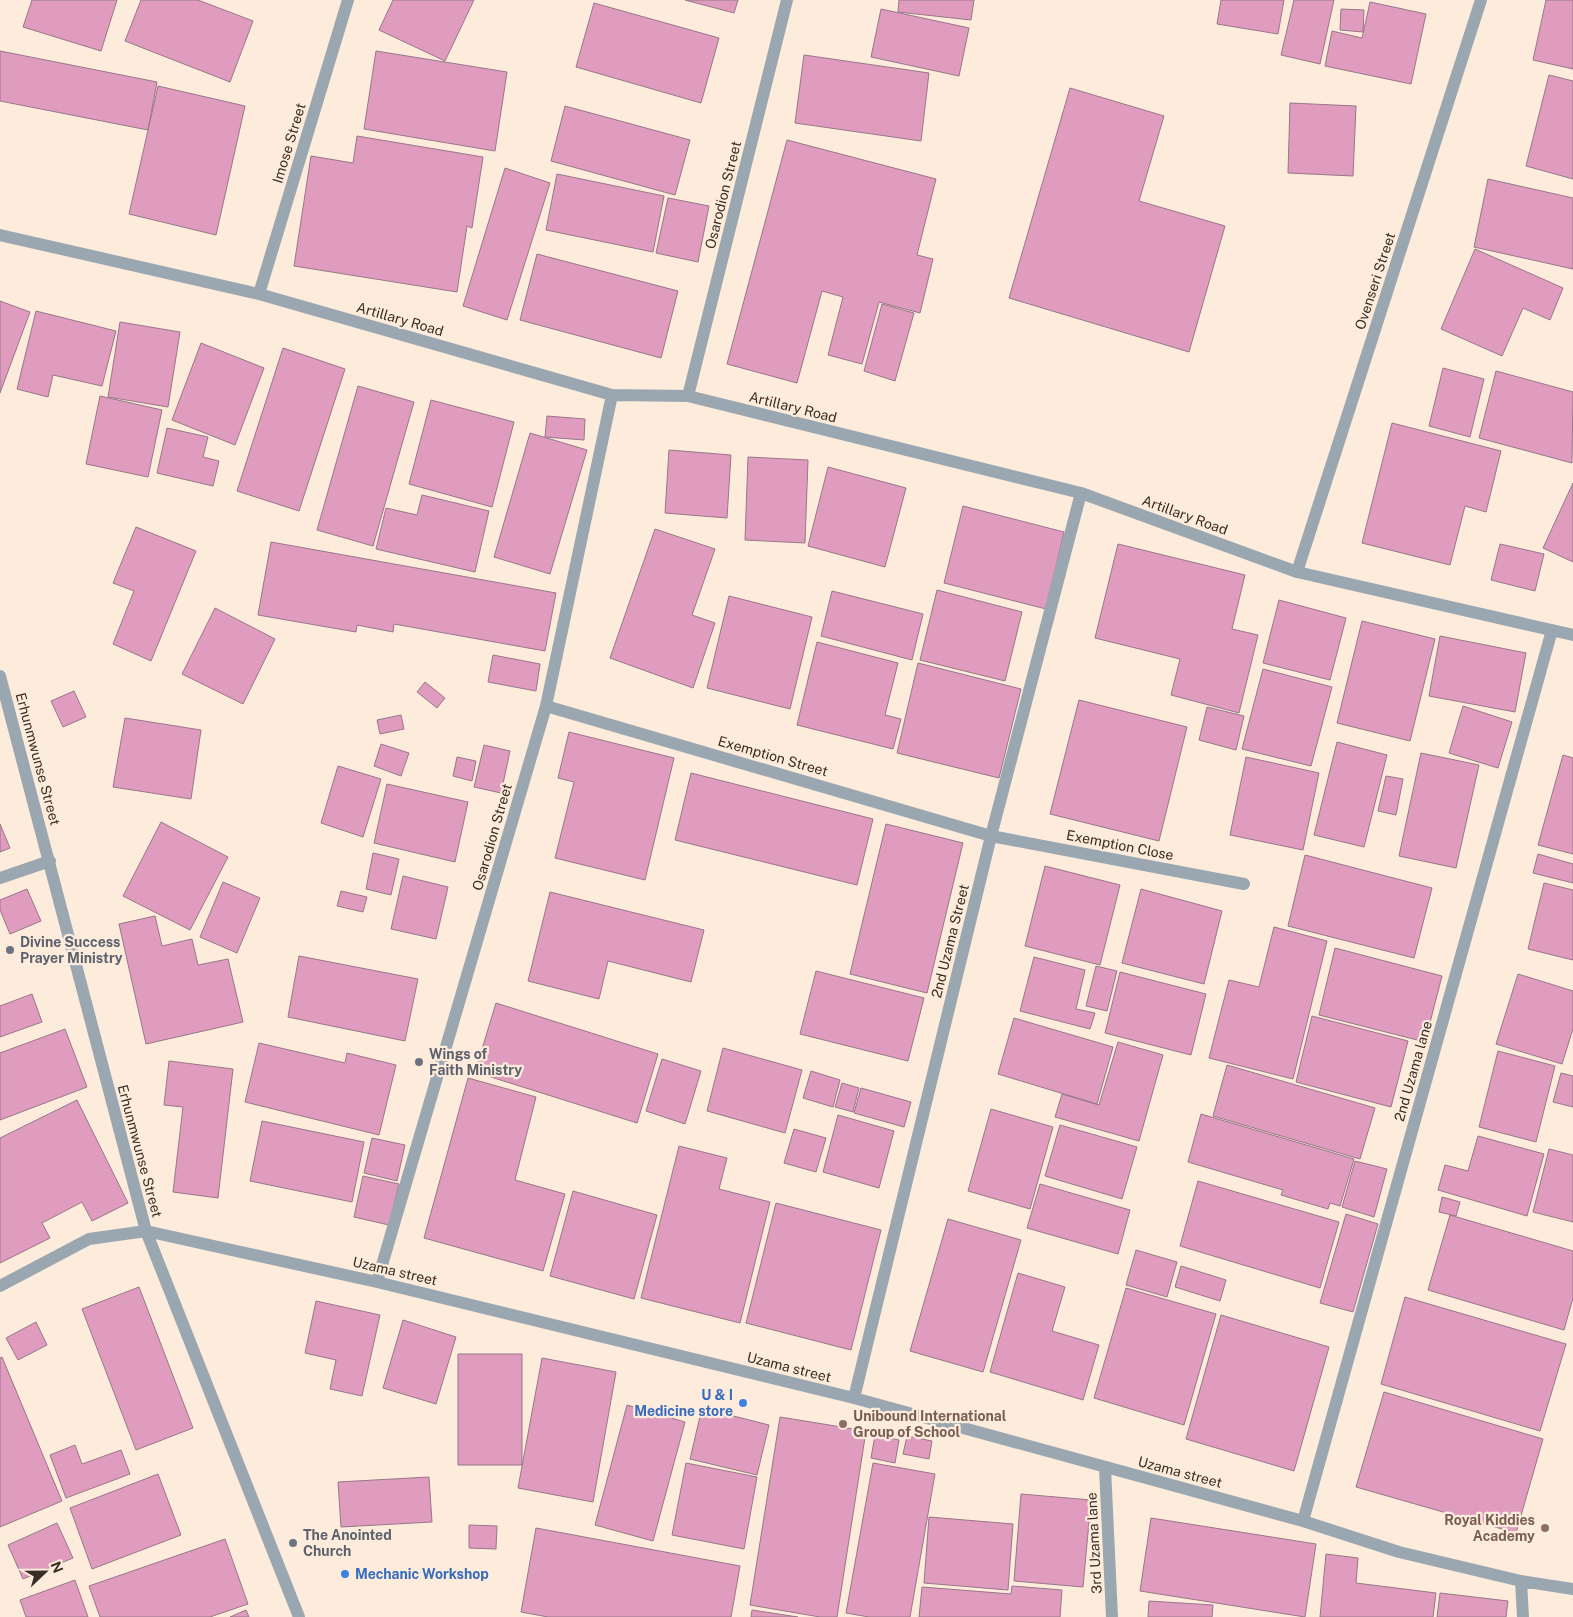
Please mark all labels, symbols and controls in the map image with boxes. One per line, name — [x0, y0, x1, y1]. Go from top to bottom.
street label: Imose Street — [269, 101, 309, 185]
street label: Osarodion Street — [702, 139, 744, 251]
street label: Ovenseri Street — [1352, 230, 1398, 332]
street label: Artillary Road — [355, 299, 445, 339]
street label: Artillary Road — [747, 388, 839, 426]
street label: Artillary Road — [1140, 492, 1230, 538]
street label: Erhunmwunse Street — [13, 691, 63, 827]
street label: Exemption Street — [716, 733, 830, 779]
street label: Osarodion Street — [469, 782, 515, 892]
street label: Exemption Close — [1065, 827, 1175, 863]
street label: 2nd Uzama Street — [928, 882, 972, 1000]
place label: Divine Success Prayer Ministry — [20, 934, 123, 966]
marker: Divine Success Prayer Ministry — [4, 944, 16, 956]
street label: 2nd Uzama lane — [1391, 1019, 1435, 1123]
place label: Wings of Faith Ministry — [429, 1046, 522, 1078]
marker: Wings of Faith Ministry — [413, 1056, 425, 1068]
street label: Erhunmwunse Street — [115, 1083, 165, 1219]
street label: Uzama street — [351, 1253, 439, 1289]
street label: Uzama street — [745, 1349, 833, 1385]
place label: U & I Medicine store — [634, 1387, 733, 1419]
marker: U & I Medicine store — [737, 1397, 749, 1409]
place label: Unibound International Group of School — [853, 1408, 1007, 1440]
marker: Unibound International Group of School — [837, 1418, 849, 1430]
street label: Uzama street — [1136, 1453, 1224, 1491]
street label: 3rd Uzama lane — [1083, 1492, 1105, 1594]
place label: Royal Kiddies Academy — [1444, 1512, 1535, 1544]
marker: Royal Kiddies Academy — [1539, 1522, 1551, 1534]
place label: The Anointed Church — [303, 1527, 392, 1559]
marker: The Anointed Church — [287, 1537, 299, 1549]
north arrow — [20, 1547, 70, 1597]
text: N — [48, 1559, 67, 1575]
place label: Mechanic Workshop — [355, 1566, 489, 1582]
marker: Mechanic Workshop — [339, 1568, 351, 1580]

